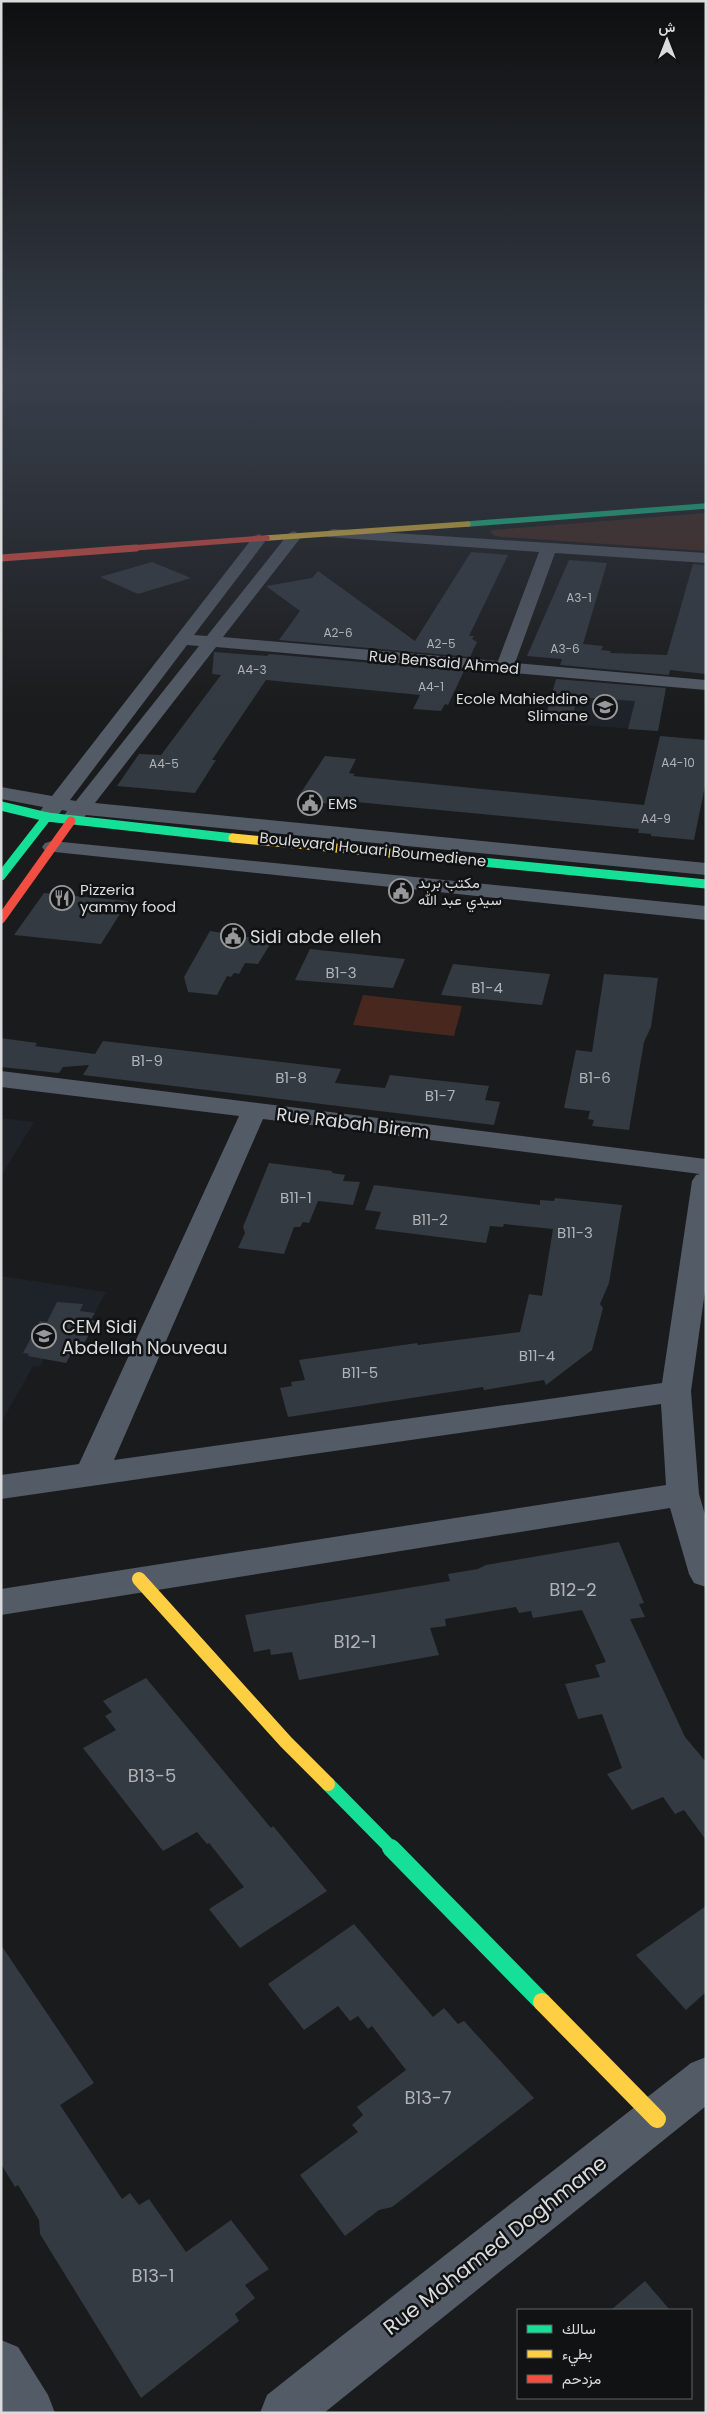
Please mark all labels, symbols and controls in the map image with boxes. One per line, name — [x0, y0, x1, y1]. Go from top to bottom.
north arrow — [642, 15, 692, 65]
text: ش — [659, 17, 676, 37]
house number: A3-1 — [566, 589, 592, 606]
house number: A2-6 — [323, 624, 353, 641]
house number: A2-5 — [426, 635, 456, 652]
house number: A3-6 — [550, 640, 580, 657]
street label: Rue Bensaid Ahmed — [368, 645, 520, 679]
house number: A4-3 — [237, 661, 267, 678]
house number: A4-1 — [418, 678, 444, 695]
place label: Ecole Mahieddine Slimane — [456, 688, 588, 726]
school or university icon: Ecole Mahieddine Slimane — [592, 694, 618, 720]
house number: A4-10 — [661, 754, 695, 771]
house number: A4-5 — [149, 755, 179, 772]
public building icon: EMS — [297, 790, 323, 816]
place label: EMS — [328, 793, 357, 814]
house number: A4-9 — [641, 810, 671, 827]
street label: Boulevard Houari Boumediene — [259, 827, 487, 871]
place label: مكتب بريد سيدي عبد الله — [418, 872, 502, 913]
public building icon: مكتب بريد سيدي عبد الله — [388, 878, 414, 904]
place label: Pizzeria yammy food — [80, 879, 176, 917]
restaurant icon: Pizzeria yammy food — [49, 885, 75, 911]
public building icon: Sidi abde elleh — [220, 923, 246, 949]
place label: Sidi abde elleh — [250, 924, 382, 949]
house number: B1-3 — [325, 962, 357, 983]
house number: B1-4 — [471, 977, 503, 998]
house number: B1-9 — [131, 1050, 163, 1071]
house number: B1-8 — [275, 1067, 307, 1088]
house number: B1-6 — [579, 1067, 611, 1088]
house number: B1-7 — [425, 1085, 455, 1106]
street label: Rue Rabah Birem — [275, 1101, 431, 1145]
house number: B11-1 — [280, 1187, 312, 1208]
house number: B11-2 — [412, 1209, 448, 1230]
house number: B11-3 — [557, 1222, 593, 1243]
place label: CEM Sidi Abdellah Nouveau — [62, 1314, 228, 1360]
school or university icon: CEM Sidi Abdellah Nouveau — [31, 1323, 57, 1349]
house number: B11-4 — [519, 1345, 555, 1366]
house number: B11-5 — [342, 1362, 378, 1383]
house number: B12-2 — [549, 1577, 597, 1602]
house number: B12-1 — [334, 1629, 376, 1654]
house number: B13-5 — [128, 1763, 176, 1788]
house number: B13-7 — [404, 2085, 452, 2110]
street label: Rue Mohamed Doghmane — [377, 2148, 613, 2342]
house number: B13-1 — [131, 2263, 175, 2288]
legend — [517, 2309, 692, 2399]
text: سالك — [562, 2318, 596, 2339]
text: بطيء — [562, 2343, 592, 2367]
text: مزدحم — [562, 2368, 601, 2389]

